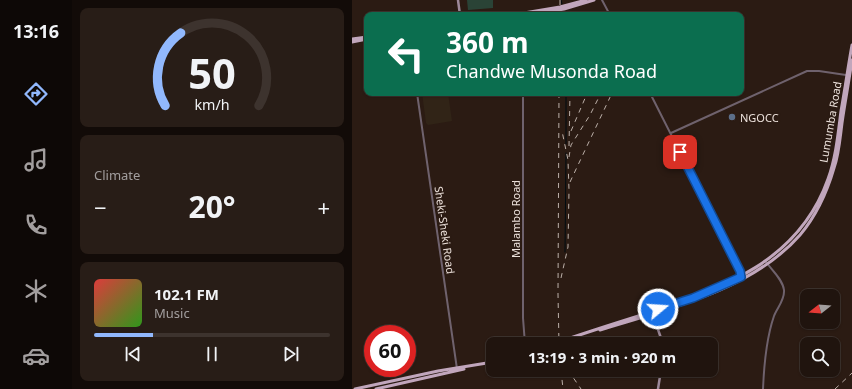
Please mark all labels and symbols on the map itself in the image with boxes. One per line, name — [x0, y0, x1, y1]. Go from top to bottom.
street label: Lumumba Road — [815, 80, 845, 164]
place label: NGOCC — [740, 110, 779, 125]
marker: NGOCC — [727, 112, 737, 122]
pin — [663, 135, 697, 169]
street label: Malambo Road — [508, 180, 523, 258]
street label: Sheki-Sheki Road — [431, 185, 459, 275]
position arrow — [637, 288, 679, 330]
north arrow — [800, 289, 840, 329]
speed limit sign: 60 — [364, 325, 416, 377]

